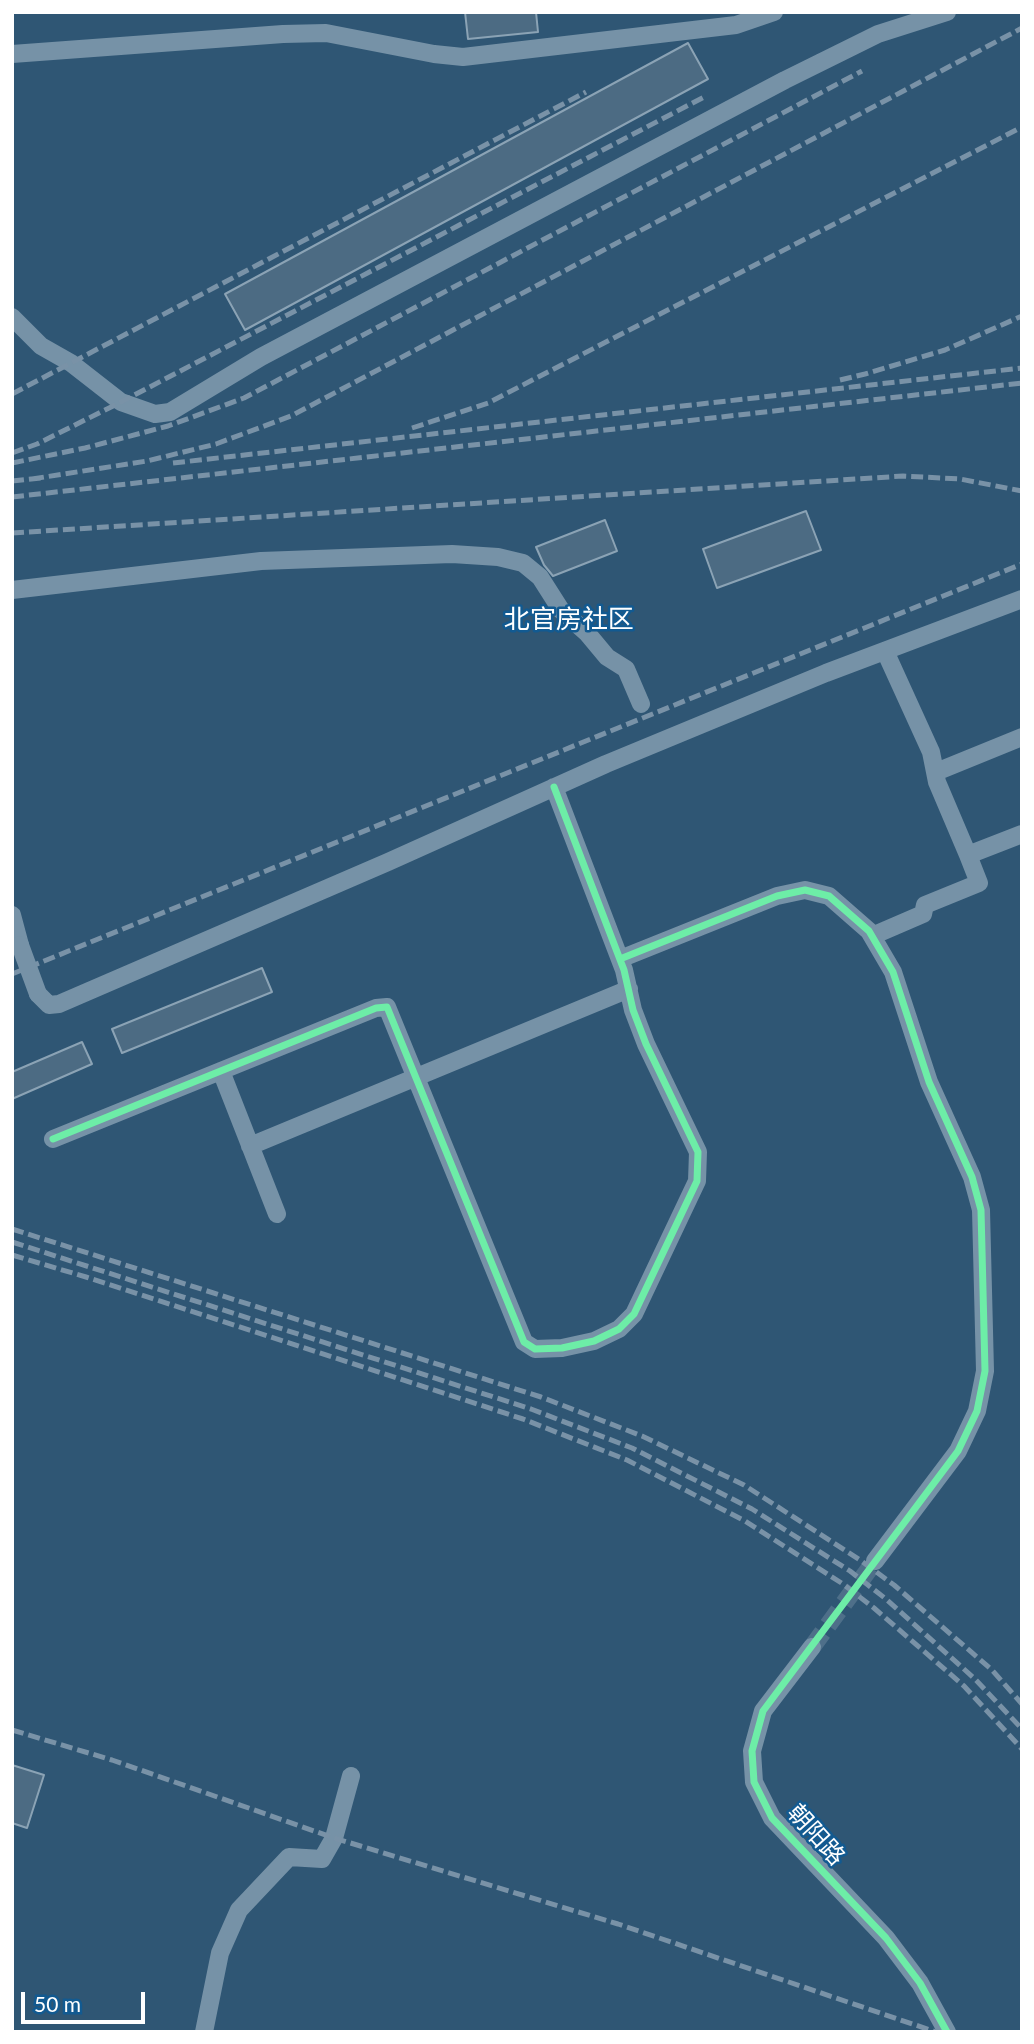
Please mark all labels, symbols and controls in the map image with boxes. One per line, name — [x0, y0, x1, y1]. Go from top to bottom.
district label: 北官房社区 — [504, 604, 634, 636]
street label: 朝阳路 — [781, 1799, 851, 1871]
scale bar — [24, 1978, 149, 2022]
text: 50 m — [34, 1991, 81, 2016]

